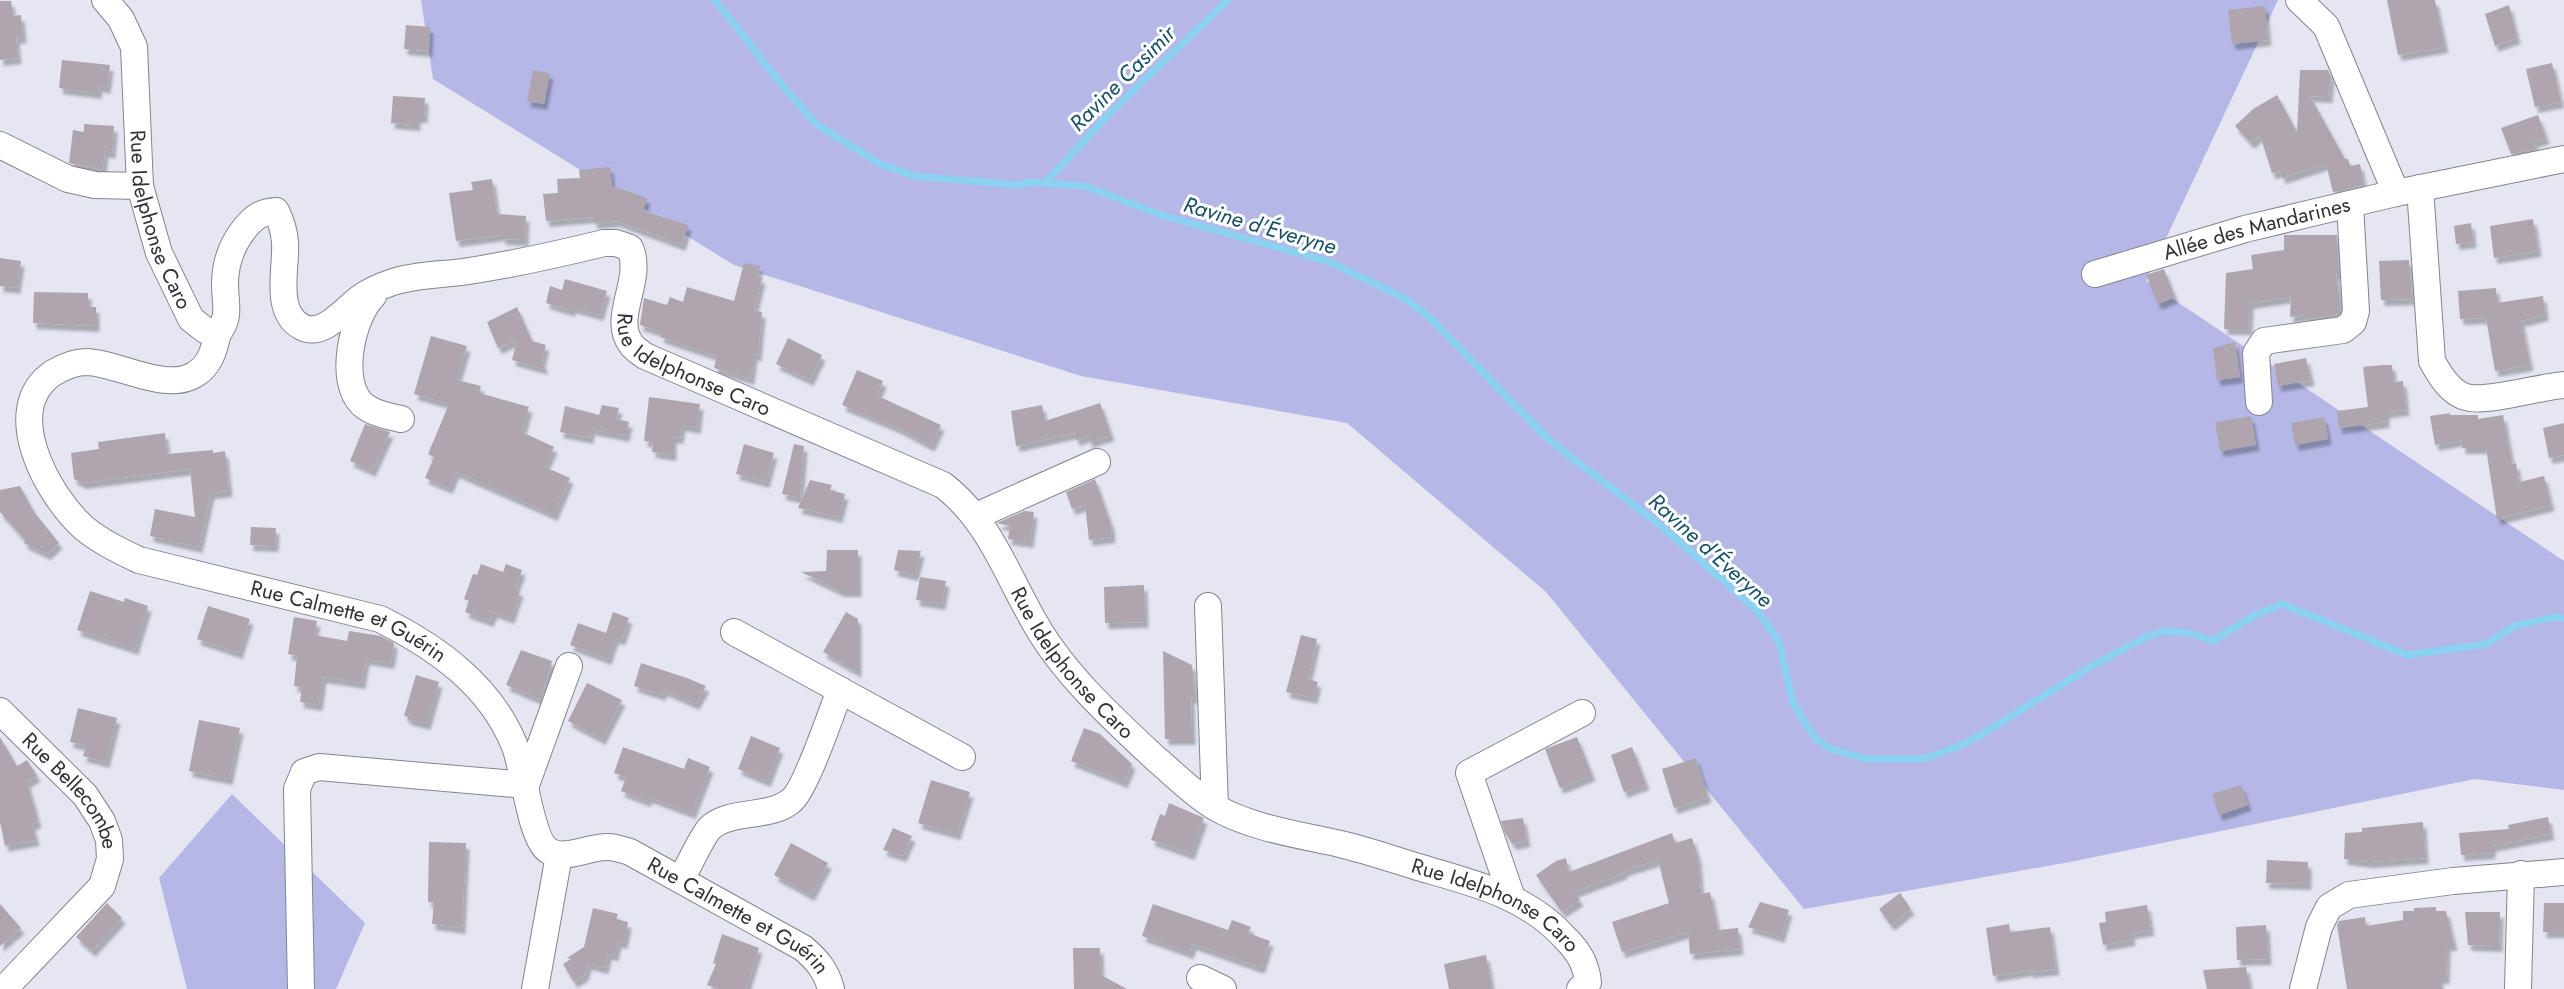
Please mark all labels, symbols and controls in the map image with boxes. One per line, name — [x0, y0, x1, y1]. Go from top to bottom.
water label: Ravine Casimir — [1062, 17, 1183, 138]
street label: Rue Idelphonse Caro — [123, 129, 199, 314]
water label: Ravine d'Éveryne — [1180, 188, 1340, 262]
street label: Allée des Mandarines — [2159, 189, 2353, 268]
street label: Rue Idelphonse Caro — [609, 312, 775, 424]
water label: Ravine d'Éveryne — [1642, 485, 1780, 615]
street label: Rue Calmette et Guérin — [247, 573, 453, 670]
street label: Rue Idelphonse Caro — [1003, 582, 1141, 746]
street label: Rue Bellecombe — [15, 726, 124, 850]
street label: Rue Calmette et Guérin — [642, 850, 837, 980]
street label: Rue Idelphonse Caro — [1408, 851, 1586, 959]

